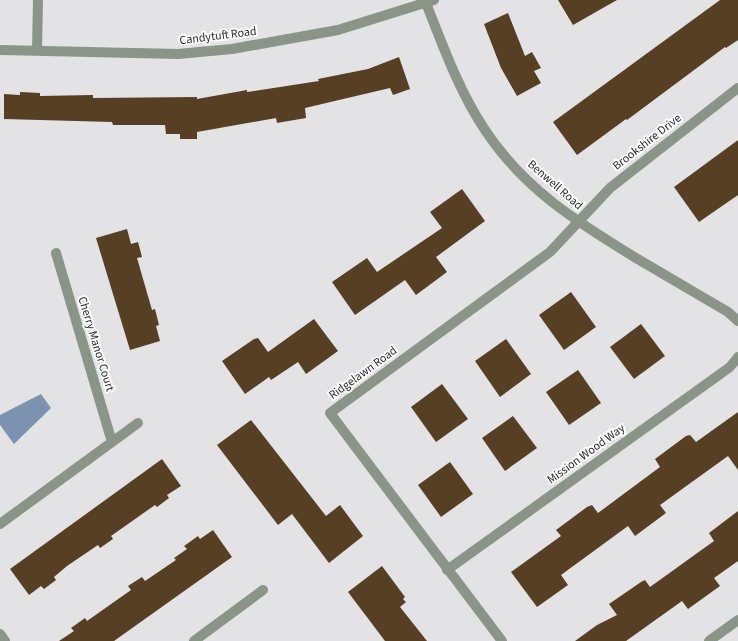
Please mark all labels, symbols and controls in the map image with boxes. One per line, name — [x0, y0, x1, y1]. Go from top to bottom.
street label: Candytuft Road — [178, 23, 258, 49]
street label: Brookshire Drive — [609, 110, 685, 174]
street label: Benwell Road — [524, 156, 586, 214]
street label: Cherry Manor Court — [73, 294, 119, 394]
street label: Ridgelawn Road — [325, 342, 401, 404]
street label: Mission Wood Way — [544, 420, 629, 488]

